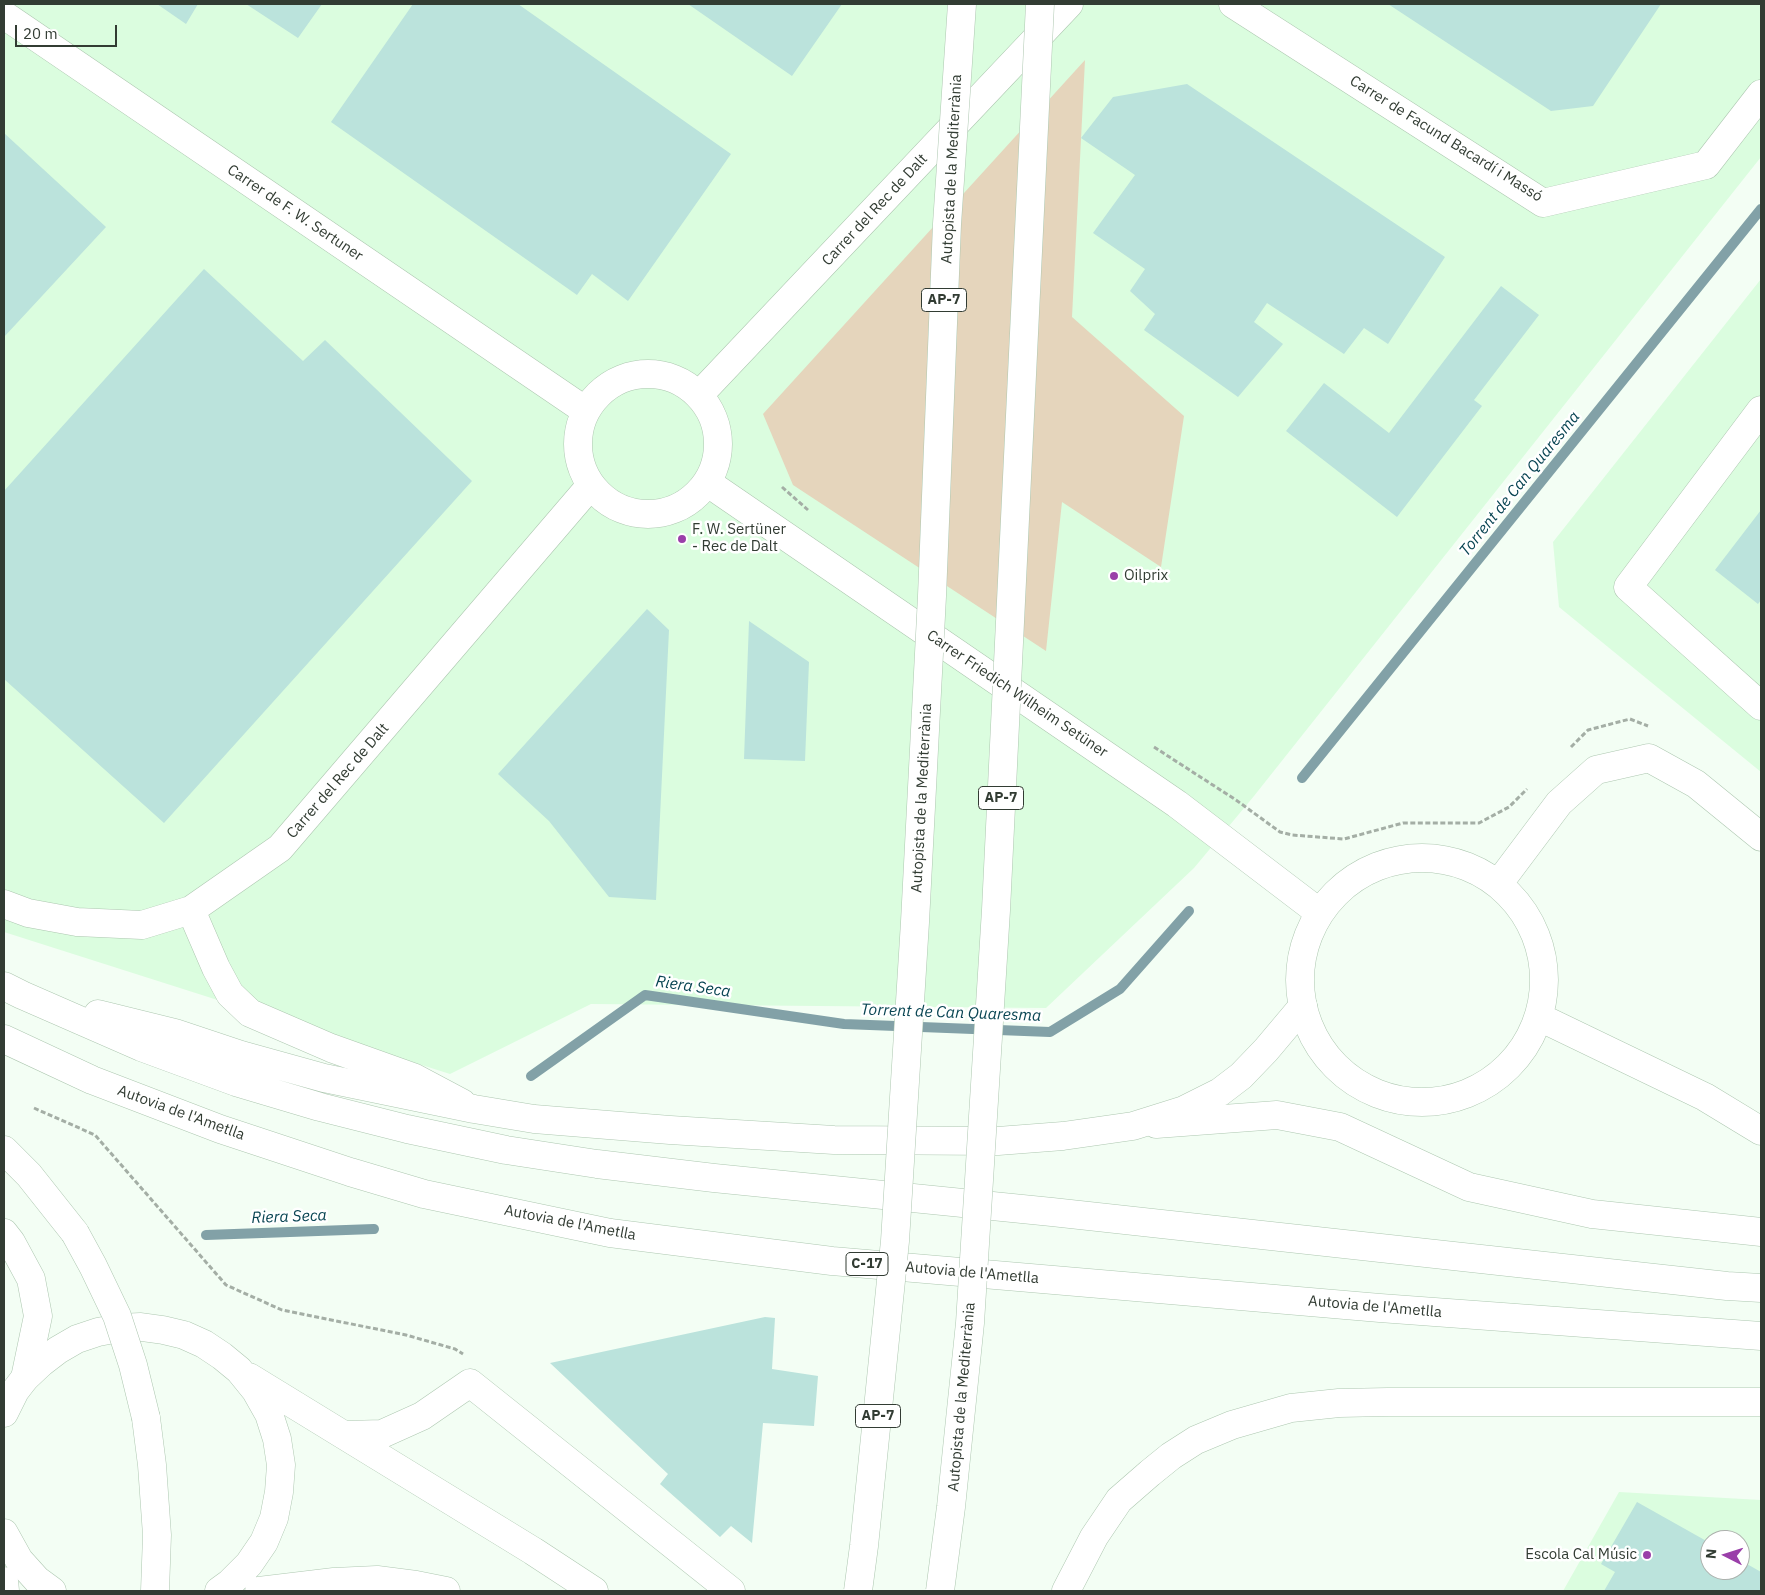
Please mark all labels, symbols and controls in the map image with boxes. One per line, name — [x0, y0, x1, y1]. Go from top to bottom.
scale bar — [18, 15, 120, 47]
text: 20 m — [23, 24, 58, 43]
street label: Carrer de Facund Bacardí i Massó — [1346, 72, 1546, 206]
street label: Autopista de la Mediterrània — [938, 74, 966, 264]
street label: Carrer del Rec de Dalt — [818, 150, 932, 270]
street label: Carrer de F. W. Sertuner — [224, 161, 366, 265]
road number: AP-7 — [922, 288, 966, 312]
water label: Torrent de Can Quaresma — [1456, 408, 1584, 560]
place label: F. W. Sertüner - Rec de Dalt — [692, 521, 786, 556]
marker: F. W. Sertüner - Rec de Dalt — [676, 533, 688, 545]
place label: Oilprix — [1124, 567, 1168, 585]
marker: Oilprix — [1108, 570, 1120, 582]
street label: Carrer Friedich Wilheim Setüner — [923, 627, 1111, 761]
street label: Autopista de la Mediterrània — [908, 703, 936, 893]
street label: Carrer del Rec de Dalt — [283, 720, 393, 842]
road number: AP-7 — [978, 786, 1024, 810]
water label: Riera Seca — [654, 972, 732, 1002]
water label: Torrent de Can Quaresma — [860, 1000, 1042, 1026]
street label: Autovia de l'Ametlla — [115, 1082, 247, 1144]
street label: Autovia de l'Ametlla — [502, 1201, 638, 1245]
water label: Riera Seca — [251, 1206, 327, 1228]
road number: C-17 — [846, 1252, 888, 1276]
street label: Autovia de l'Ametlla — [904, 1258, 1040, 1288]
street label: Autovia de l'Ametlla — [1307, 1292, 1443, 1322]
street label: Autopista de la Mediterrània — [945, 1302, 979, 1492]
road number: AP-7 — [856, 1404, 900, 1428]
north arrow — [1700, 1530, 1750, 1580]
place label: Escola Cal Músic — [1525, 1546, 1637, 1564]
text: N — [1702, 1548, 1720, 1560]
marker: Escola Cal Músic — [1641, 1549, 1653, 1561]

